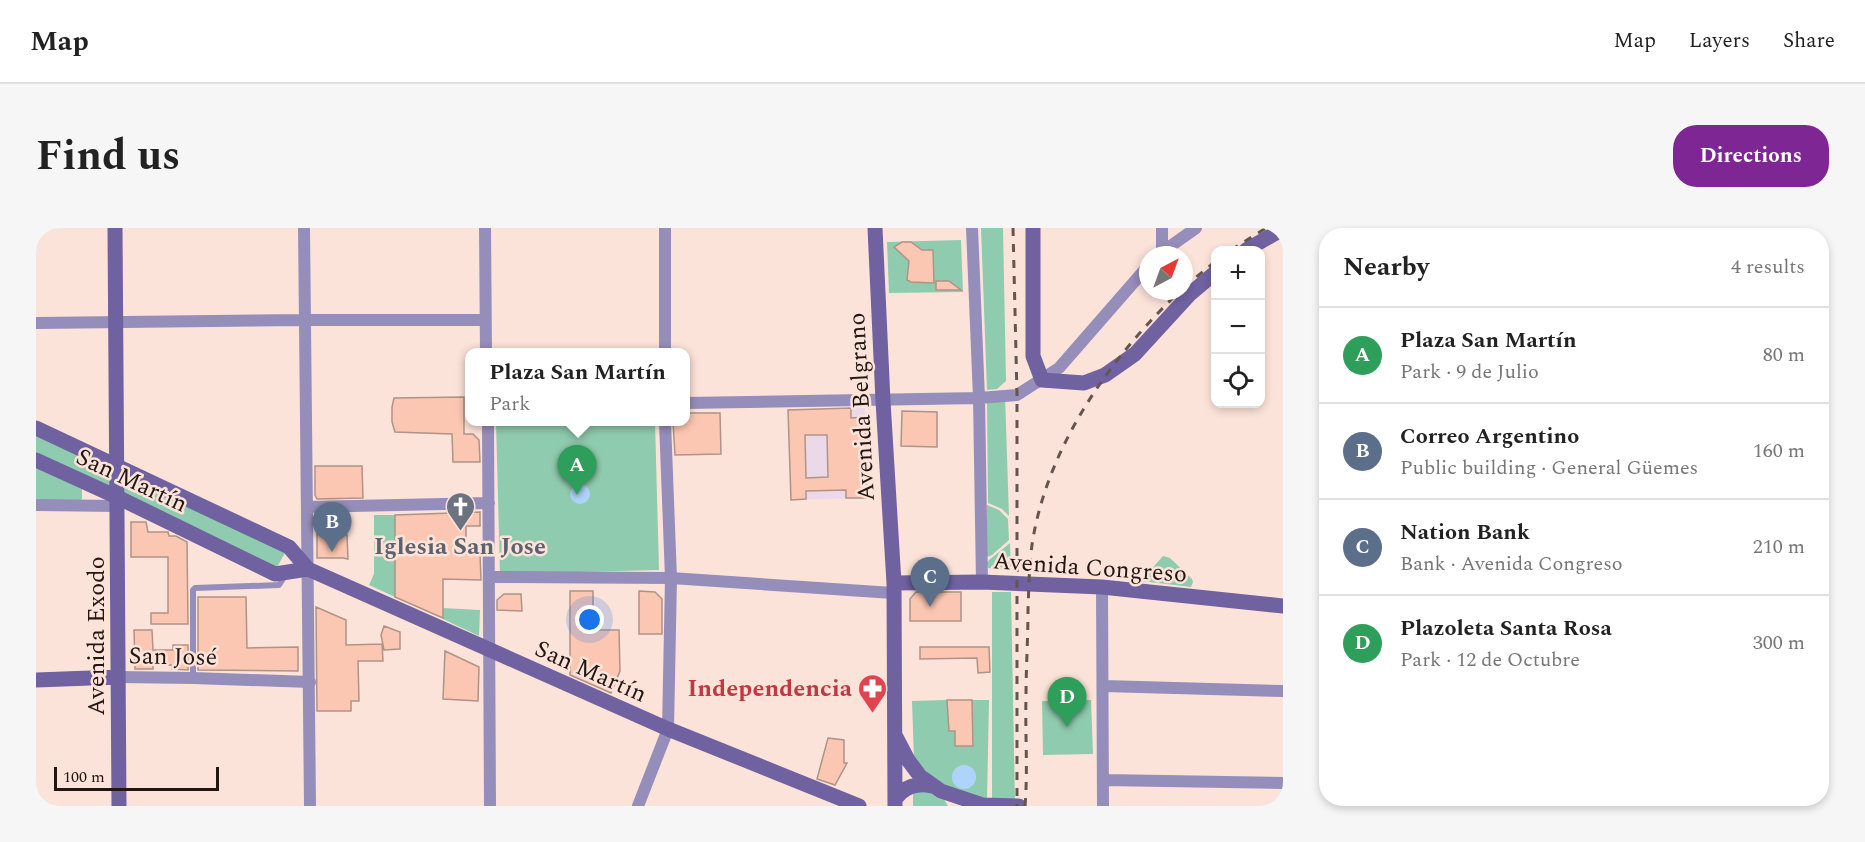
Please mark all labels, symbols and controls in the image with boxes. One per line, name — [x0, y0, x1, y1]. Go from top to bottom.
text: Map — [30, 20, 89, 63]
text: Map — [1614, 25, 1656, 57]
text: Layers — [1689, 25, 1750, 57]
text: Share — [1783, 25, 1835, 57]
text: Find us — [36, 125, 180, 188]
button: Directions — [1673, 125, 1829, 187]
north arrow — [1139, 246, 1193, 300]
map controls — [1211, 246, 1265, 408]
button: + — [1211, 246, 1265, 300]
text: Nearby — [1343, 247, 1429, 287]
text: 4 results — [1731, 252, 1805, 282]
button: − — [1211, 300, 1265, 354]
street label: Avenida Belgrano — [839, 312, 885, 502]
text: Plaza San Martín — [1400, 324, 1577, 357]
text: A — [1355, 340, 1370, 370]
text: 80 m — [1763, 340, 1805, 370]
popup — [465, 348, 690, 426]
button: locate — [1211, 354, 1265, 408]
text: Plaza San Martín — [489, 356, 666, 389]
text: Park · 9 de Julio — [1400, 357, 1539, 387]
text: Park — [489, 389, 530, 419]
text: Correo Argentino — [1400, 420, 1579, 453]
text: B — [1355, 436, 1370, 466]
text: 160 m — [1753, 436, 1805, 466]
street label: San Martín — [70, 439, 193, 522]
pin: A — [558, 446, 596, 495]
text: Public building · General Güemes — [1400, 453, 1698, 483]
church icon: Iglesia San Jose — [444, 490, 476, 532]
pin: B — [312, 502, 352, 552]
text: Nation Bank — [1400, 516, 1530, 549]
place label: Iglesia San Jose — [374, 529, 546, 565]
text: C — [1355, 532, 1370, 562]
text: 210 m — [1753, 532, 1805, 562]
street label: Avenida Congreso — [992, 543, 1188, 593]
text: Bank · Avenida Congreso — [1400, 549, 1623, 579]
street label: Avenida Exodo — [79, 556, 115, 716]
pin: C — [910, 558, 950, 607]
your location — [575, 605, 604, 634]
text: Plazoleta Santa Rosa — [1400, 612, 1612, 645]
text: D — [1354, 628, 1371, 658]
text: 300 m — [1753, 628, 1805, 658]
street label: San Martín — [529, 631, 652, 713]
street label: San José — [128, 638, 218, 676]
text: Park · 12 de Octubre — [1400, 645, 1580, 675]
place label: Independencia — [687, 671, 853, 707]
pharmacy icon: Independencia — [857, 672, 889, 714]
pin: D — [1048, 678, 1086, 727]
scale bar — [54, 764, 219, 792]
text: 100 m — [63, 765, 105, 789]

